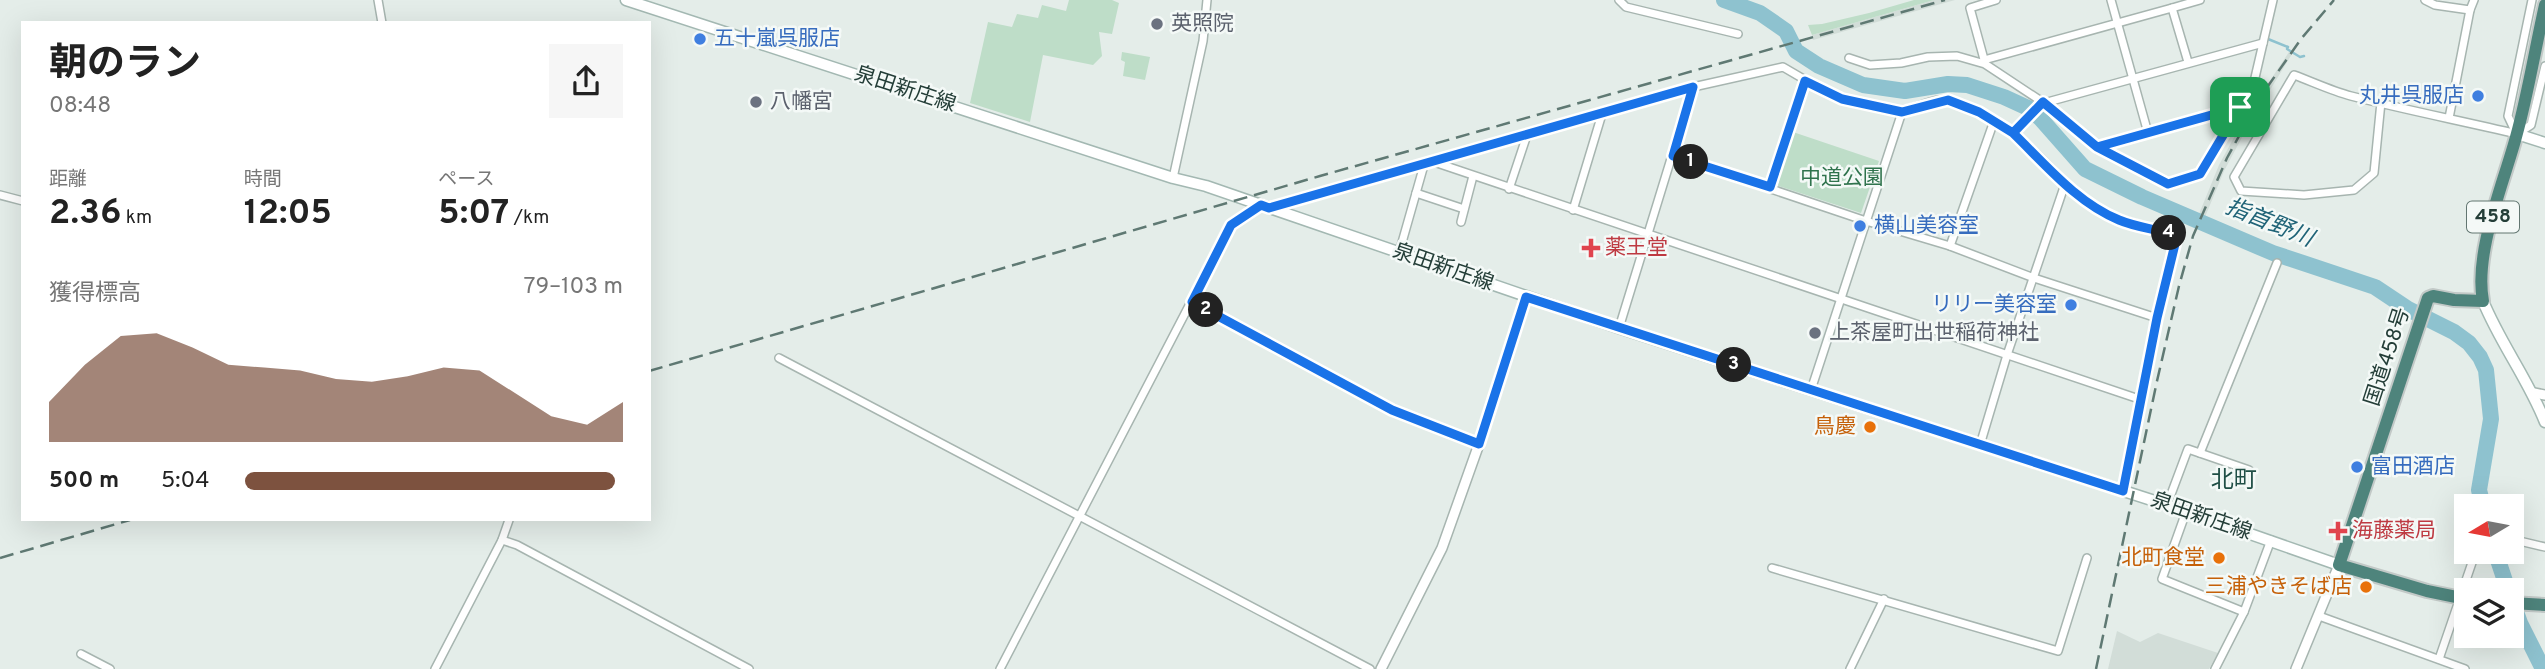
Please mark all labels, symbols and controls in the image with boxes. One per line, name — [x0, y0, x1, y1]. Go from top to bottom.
place label: 英照院 — [1171, 11, 1234, 38]
marker: 英照院 — [1149, 16, 1165, 32]
place label: 五十嵐呉服店 — [714, 26, 840, 53]
marker: 五十嵐呉服店 — [692, 31, 708, 47]
text: 朝のラン — [49, 41, 201, 90]
button: share — [549, 44, 623, 118]
street label: 泉田新庄線 — [851, 61, 959, 119]
pin — [2210, 77, 2270, 137]
place label: 丸井呉服店 — [2359, 83, 2464, 110]
icon: arrive — [2221, 88, 2259, 126]
marker: 丸井呉服店 — [2470, 88, 2486, 104]
place label: 八幡宮 — [770, 89, 833, 116]
text: 08:48 — [49, 92, 111, 121]
marker: 八幡宮 — [748, 94, 764, 110]
pin: 1 — [1674, 144, 1708, 180]
text: 1 — [1687, 149, 1694, 173]
park label: 中道公園 — [1800, 165, 1884, 192]
text: 距離 — [49, 168, 87, 192]
text: 時間 — [244, 168, 282, 192]
text: ペース — [438, 168, 494, 192]
text: 2.36 — [49, 192, 121, 236]
text: 12:05 — [244, 192, 332, 236]
text: 5:07 — [438, 192, 509, 236]
water label: 指首野川 — [2221, 193, 2320, 256]
road number: 458 — [2467, 202, 2519, 232]
text: km — [121, 206, 152, 230]
text: /km — [509, 206, 549, 230]
place label: 横山美容室 — [1874, 213, 1979, 240]
pin: 4 — [2152, 216, 2186, 250]
marker: 横山美容室 — [1852, 218, 1868, 234]
text: 4 — [2162, 220, 2175, 244]
place label: 薬王堂 — [1605, 235, 1668, 262]
street label: 泉田新庄線 — [1389, 238, 1497, 298]
marker: 薬王堂 — [1583, 240, 1599, 256]
text: 79–103 m — [523, 273, 623, 302]
text: 獲得標高 — [49, 280, 141, 309]
pin: 2 — [1188, 292, 1224, 328]
place label: リリー美容室 — [1931, 292, 2057, 319]
text: 2 — [1200, 297, 1211, 321]
marker: リリー美容室 — [2063, 297, 2079, 313]
street label: 国道458号 — [2359, 304, 2417, 410]
place label: 上茶屋町出世稲荷神社 — [1829, 320, 2039, 347]
marker: 上茶屋町出世稲荷神社 — [1807, 325, 1823, 341]
pin: 3 — [1716, 348, 1752, 382]
text: 3 — [1728, 352, 1739, 376]
place label: 鳥慶 — [1814, 414, 1856, 441]
marker: 鳥慶 — [1862, 419, 1878, 435]
place label: 富田酒店 — [2371, 454, 2455, 481]
marker: 富田酒店 — [2349, 459, 2365, 475]
text: 500 m — [49, 467, 119, 496]
text: 5:04 — [161, 467, 210, 496]
district label: 北町 — [2211, 467, 2257, 496]
street label: 泉田新庄線 — [2147, 487, 2255, 547]
north arrow — [2454, 494, 2524, 564]
map controls — [2454, 494, 2524, 648]
place label: 海藤薬局 — [2352, 518, 2436, 545]
marker: 海藤薬局 — [2330, 523, 2346, 539]
place label: 北町食堂 — [2121, 545, 2205, 572]
marker: 北町食堂 — [2211, 550, 2227, 566]
place label: 三浦やきそば店 — [2205, 574, 2352, 601]
button: layers — [2454, 578, 2524, 648]
marker: 三浦やきそば店 — [2358, 579, 2374, 595]

